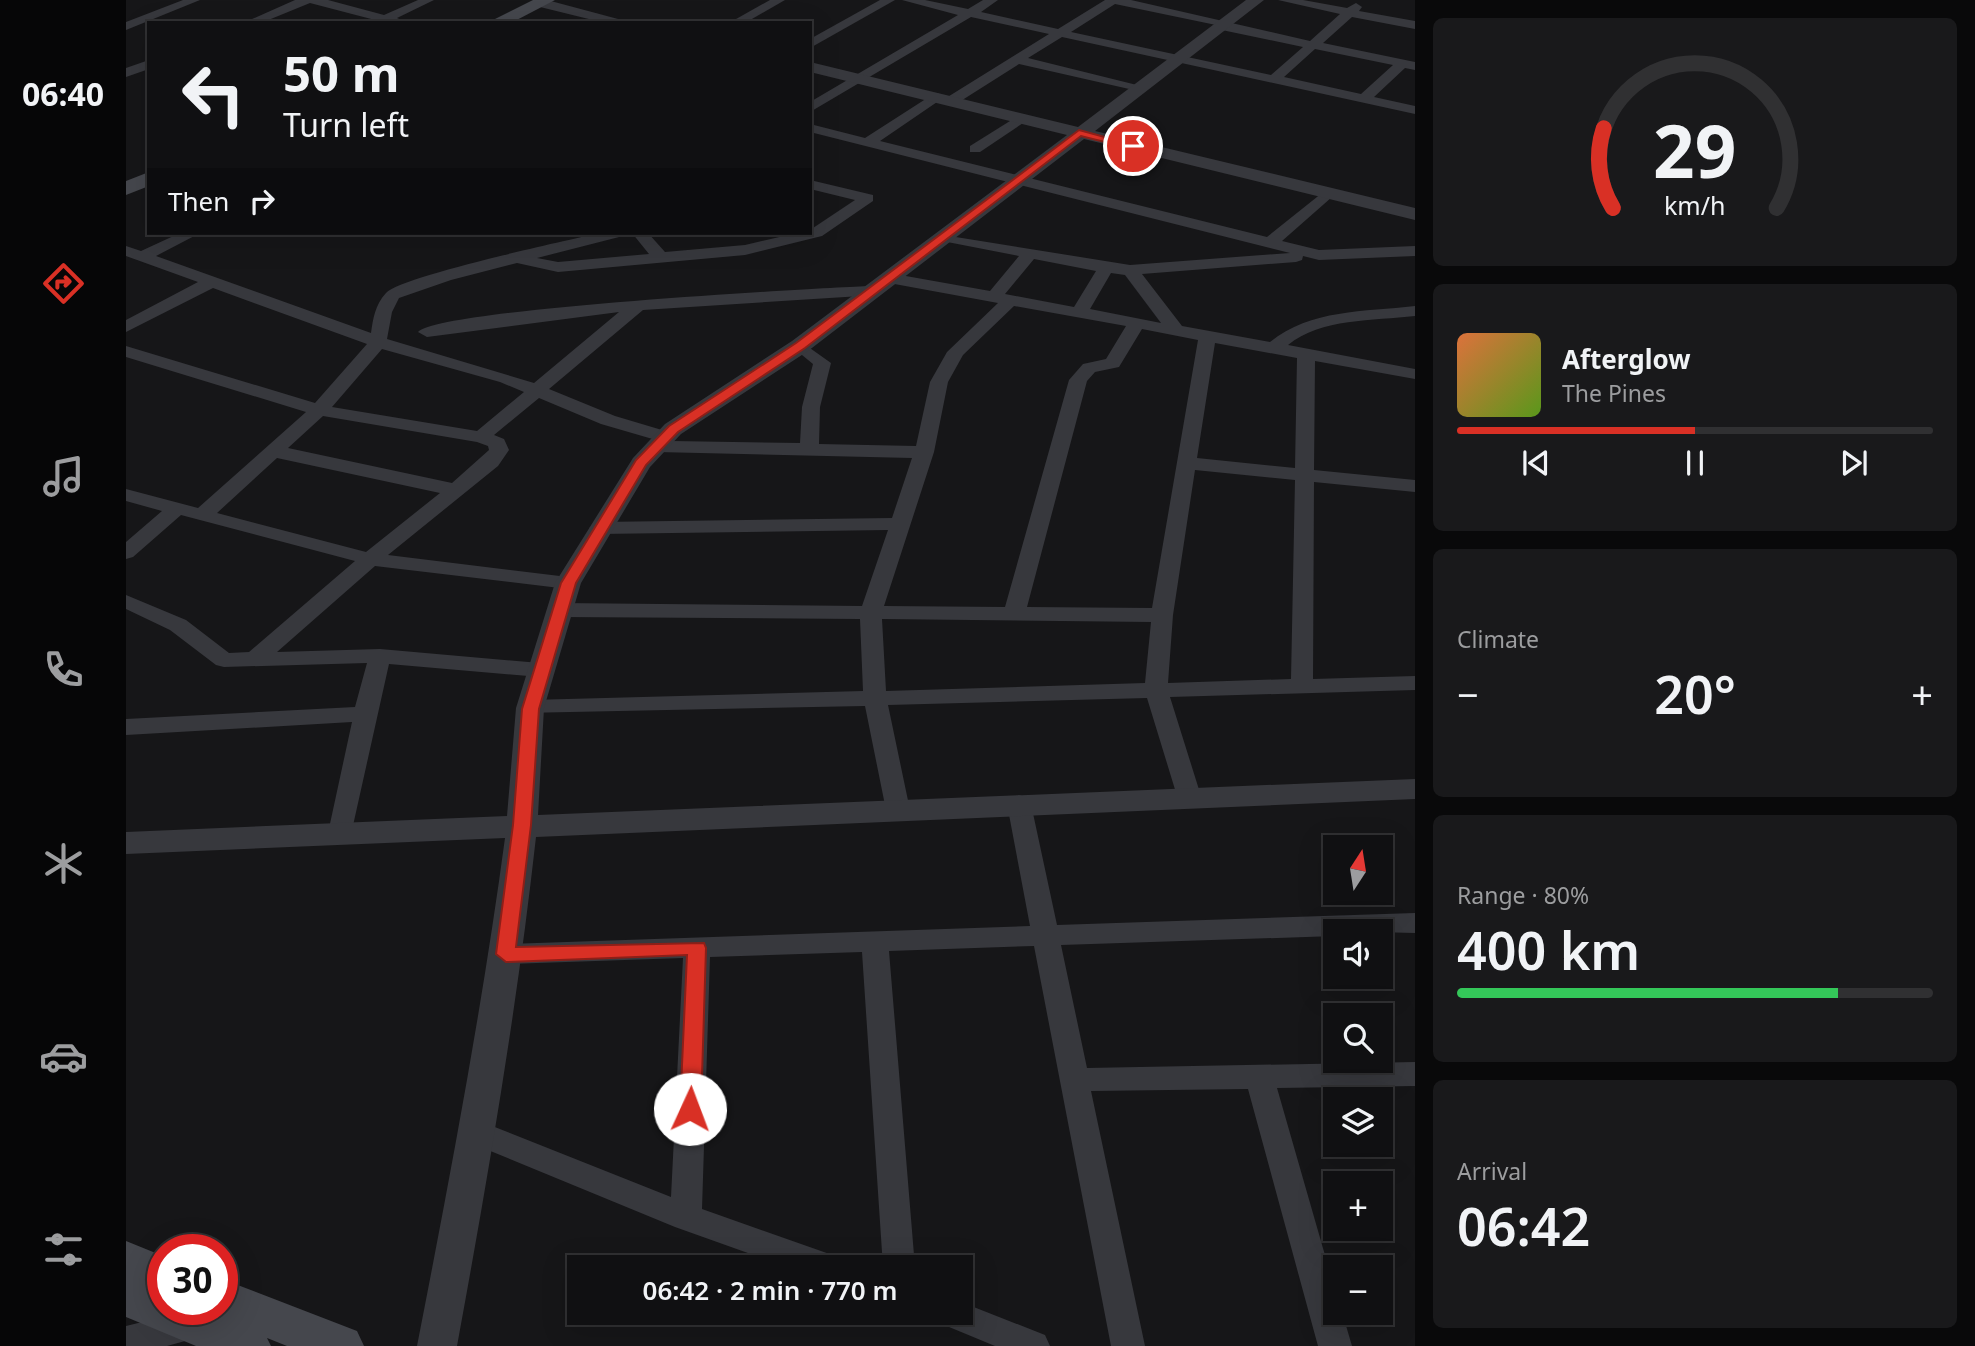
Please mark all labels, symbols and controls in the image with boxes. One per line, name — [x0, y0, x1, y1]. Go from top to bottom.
text: 50 m — [283, 40, 400, 106]
icon: left — [168, 49, 259, 140]
text: 06:40 — [22, 72, 104, 115]
text: 29 — [1653, 100, 1737, 199]
text: Turn left — [283, 103, 409, 146]
pin — [1103, 116, 1163, 176]
icon: arrive — [1114, 127, 1152, 165]
icon: right — [243, 182, 281, 220]
text: Then — [168, 183, 229, 219]
text: km/h — [1664, 188, 1726, 222]
icon: directions — [39, 259, 88, 308]
text: Afterglow — [1562, 341, 1690, 377]
text: The Pines — [1562, 377, 1666, 409]
icon: previous — [1517, 444, 1555, 482]
icon: pause — [1676, 444, 1714, 482]
icon: next — [1835, 444, 1873, 482]
icon: music — [39, 452, 88, 501]
text: Climate — [1457, 623, 1539, 655]
icon: phone — [39, 645, 88, 694]
text: 20° — [1654, 658, 1736, 729]
text: − — [1457, 668, 1479, 720]
text: + — [1911, 668, 1933, 720]
north arrow — [1323, 835, 1393, 905]
map controls — [1323, 835, 1393, 1325]
icon: climate — [39, 839, 88, 888]
text: Range · 80% — [1457, 879, 1589, 911]
text: 400 km — [1457, 914, 1640, 985]
button: sound — [1323, 919, 1393, 989]
button: search — [1323, 1003, 1393, 1073]
icon: car — [39, 1032, 88, 1081]
position arrow — [653, 1072, 727, 1146]
button: layers — [1323, 1087, 1393, 1157]
text: Arrival — [1457, 1155, 1527, 1187]
button: + — [1323, 1171, 1393, 1241]
text: 06:42 — [1457, 1190, 1590, 1261]
icon: filters — [39, 1225, 88, 1274]
speed limit sign: 30 — [147, 1234, 238, 1325]
button: − — [1323, 1255, 1393, 1325]
text: 06:42 · 2 min · 770 m — [643, 1272, 897, 1308]

